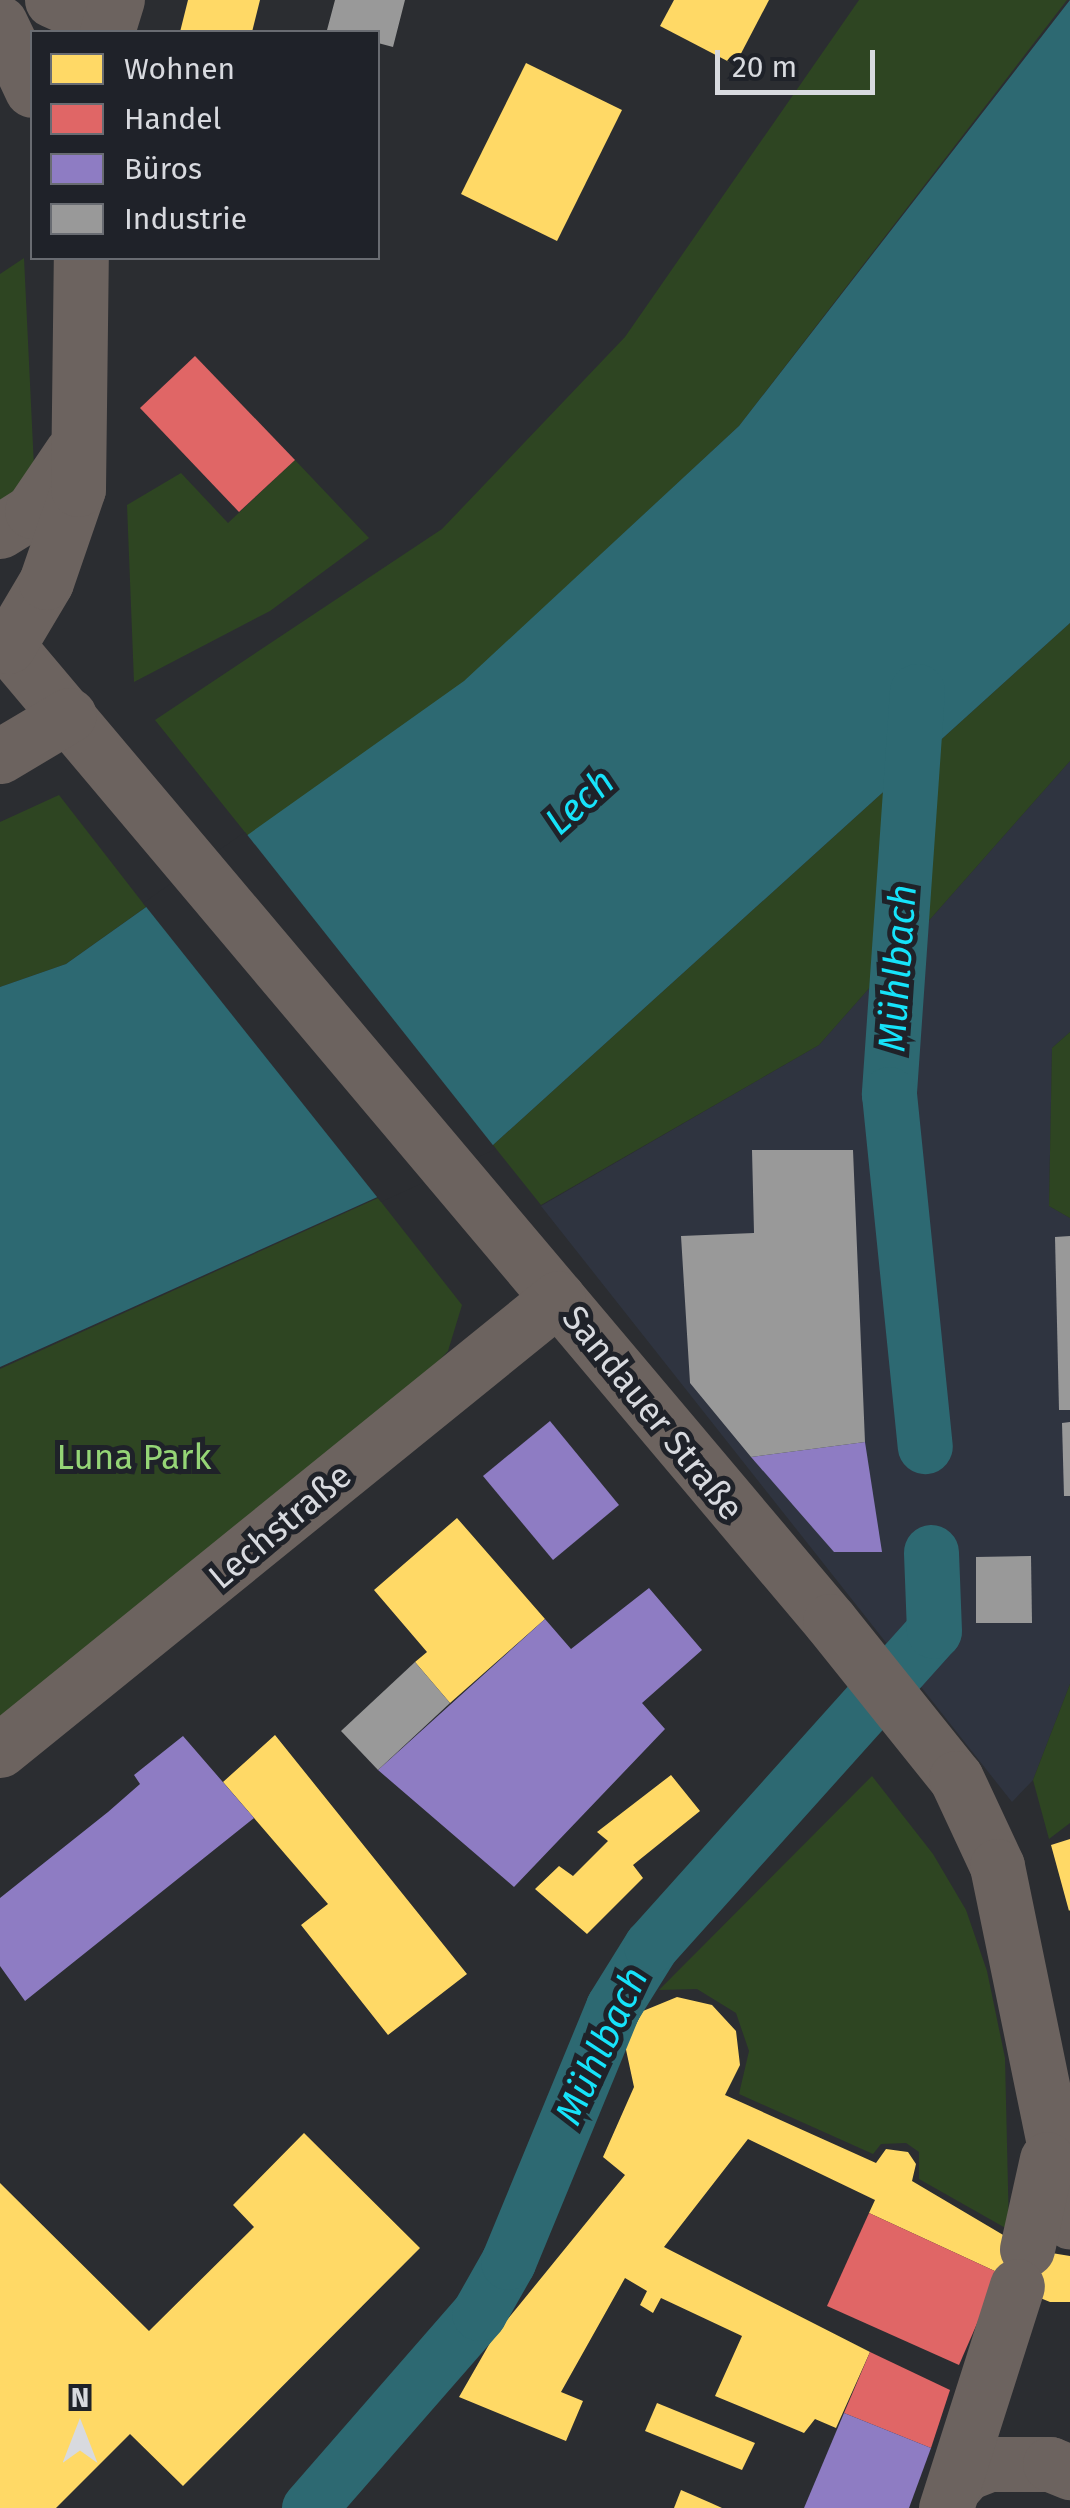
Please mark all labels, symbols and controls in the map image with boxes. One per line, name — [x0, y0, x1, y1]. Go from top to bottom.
legend — [30, 30, 380, 260]
scale bar — [720, 30, 880, 92]
text: 20 m — [732, 49, 797, 85]
text: Wohnen — [124, 51, 235, 87]
text: Handel — [124, 101, 221, 137]
text: Büros — [124, 151, 202, 187]
text: Industrie — [124, 201, 247, 237]
water label: Lech — [536, 759, 624, 845]
water label: Mühlbach — [869, 883, 927, 1053]
street label: Sandauer Straße — [554, 1297, 752, 1529]
park label: Luna Park — [57, 1436, 211, 1478]
street label: Lechstraße — [200, 1454, 360, 1598]
water label: Mühlbach — [546, 1960, 658, 2132]
north arrow — [30, 2378, 130, 2478]
text: N — [71, 2381, 89, 2414]

